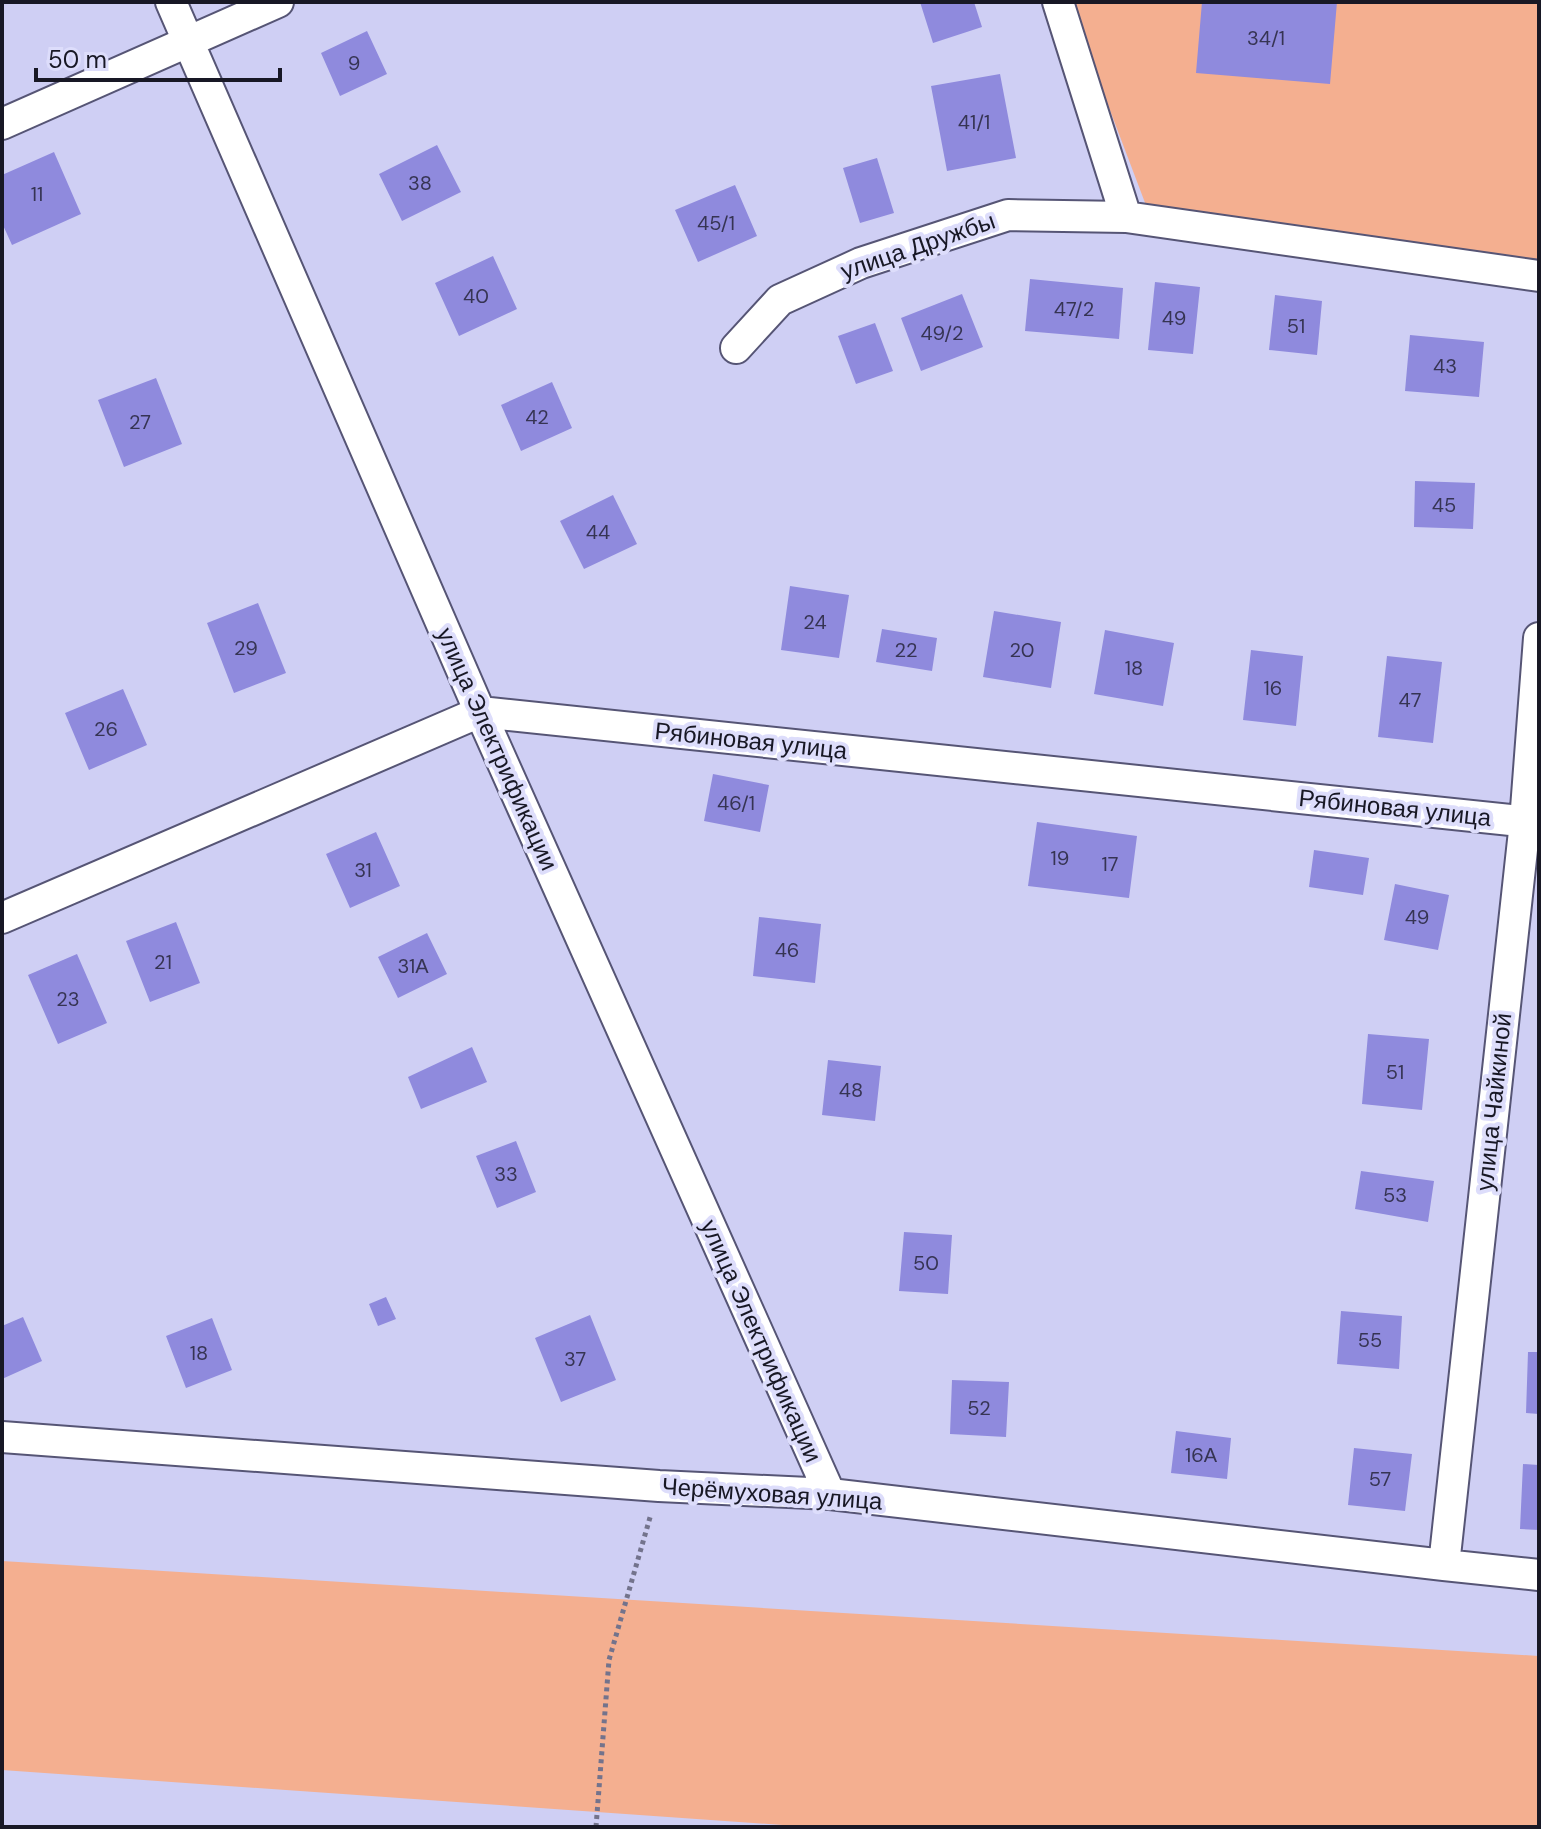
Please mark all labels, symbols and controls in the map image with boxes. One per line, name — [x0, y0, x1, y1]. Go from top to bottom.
house number: 34/1 — [1247, 25, 1285, 51]
scale bar — [36, 32, 280, 82]
text: 50 m — [48, 44, 107, 75]
house number: 9 — [348, 50, 360, 76]
house number: 41/1 — [958, 109, 990, 135]
house number: 38 — [408, 170, 432, 196]
house number: 11 — [31, 181, 43, 207]
street label: улица Дружбы — [837, 205, 999, 286]
house number: 45/1 — [697, 210, 735, 236]
house number: 40 — [463, 283, 489, 309]
house number: 47/2 — [1054, 296, 1094, 322]
house number: 49 — [1162, 305, 1186, 331]
house number: 51 — [1287, 313, 1305, 339]
house number: 49/2 — [920, 320, 964, 346]
house number: 43 — [1433, 353, 1457, 379]
house number: 42 — [525, 404, 549, 430]
house number: 27 — [129, 409, 151, 435]
house number: 45 — [1432, 492, 1456, 518]
house number: 44 — [586, 519, 610, 545]
house number: 24 — [803, 609, 827, 635]
street label: улица Электрификации — [430, 622, 565, 875]
house number: 29 — [234, 635, 258, 661]
house number: 22 — [894, 637, 918, 663]
house number: 20 — [1010, 637, 1035, 663]
house number: 18 — [1125, 655, 1143, 681]
house number: 16 — [1264, 675, 1282, 701]
house number: 47 — [1399, 687, 1421, 713]
street label: Рябиновая улица — [653, 715, 849, 766]
house number: 26 — [94, 716, 118, 742]
street label: Рябиновая улица — [1297, 782, 1493, 833]
house number: 46/1 — [717, 790, 755, 816]
house number: 19 — [1051, 845, 1069, 871]
house number: 17 — [1102, 851, 1118, 877]
house number: 31 — [354, 857, 372, 883]
house number: 49 — [1405, 904, 1429, 930]
house number: 46 — [775, 937, 799, 963]
house number: 21 — [154, 949, 172, 975]
house number: 31А — [397, 953, 429, 979]
house number: 23 — [56, 986, 80, 1012]
street label: улица Чайкиной — [1469, 1011, 1518, 1193]
house number: 51 — [1386, 1059, 1404, 1085]
house number: 48 — [839, 1077, 863, 1103]
house number: 33 — [494, 1161, 518, 1187]
house number: 53 — [1383, 1182, 1407, 1208]
street label: улица Электрификации — [694, 1214, 829, 1467]
house number: 50 — [913, 1250, 939, 1276]
house number: 55 — [1358, 1327, 1382, 1353]
house number: 18 — [190, 1340, 208, 1366]
house number: 37 — [564, 1346, 586, 1372]
house number: 52 — [967, 1395, 991, 1421]
house number: 16А — [1185, 1442, 1218, 1468]
house number: 57 — [1369, 1466, 1391, 1492]
street label: Черёмуховая улица — [661, 1470, 884, 1517]

